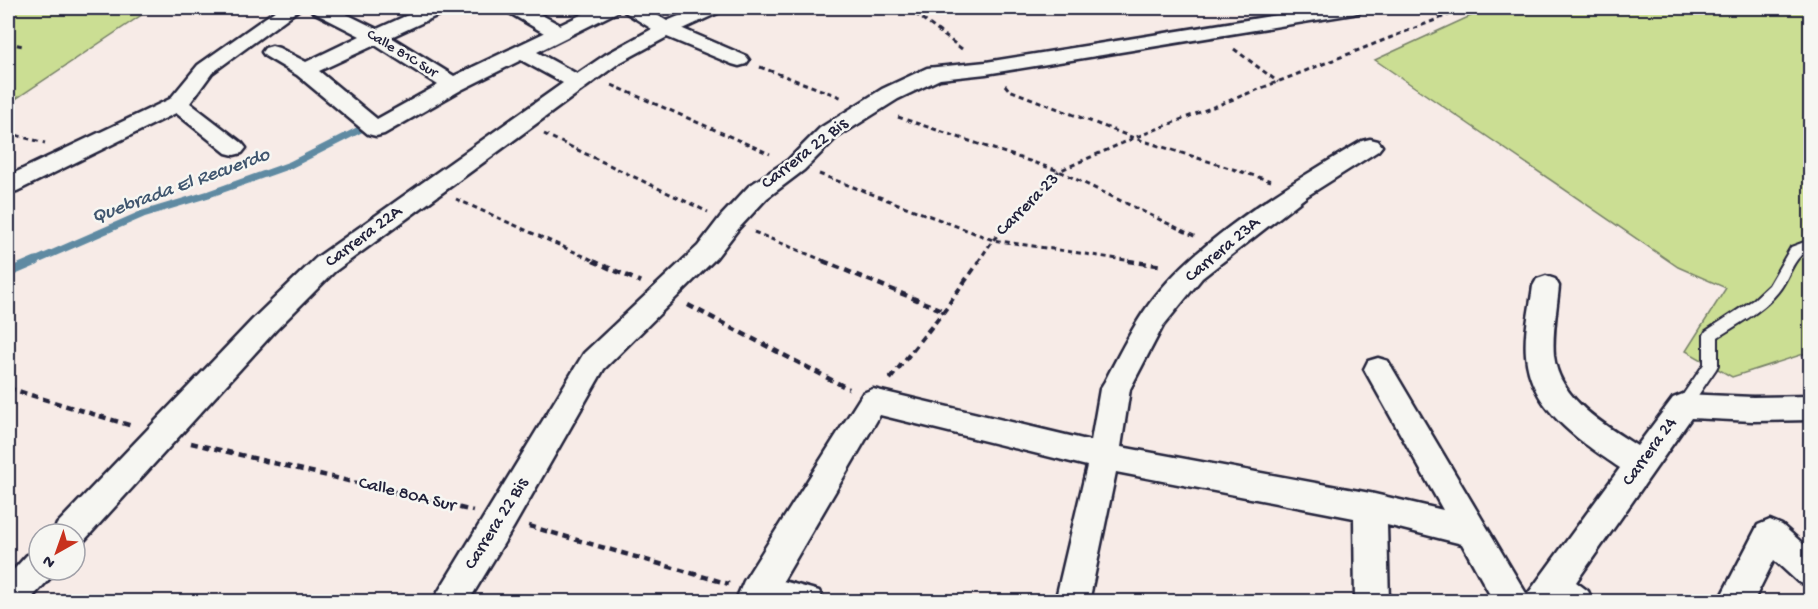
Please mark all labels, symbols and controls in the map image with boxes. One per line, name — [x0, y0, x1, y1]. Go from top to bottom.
street label: Calle 81C Sur — [363, 26, 442, 83]
street label: Carrera 22 Bis — [758, 113, 854, 194]
water label: Quebrada El Recuerdo — [89, 144, 275, 230]
street label: Carrera 23 — [992, 169, 1064, 241]
street label: Carrera 22A — [321, 201, 408, 273]
street label: Carrera 23A — [1181, 212, 1266, 287]
street label: Carrera 24 — [1618, 413, 1682, 490]
street label: Calle 80A Sur — [356, 473, 459, 518]
street label: Carrera 22 Bis — [461, 473, 534, 574]
north arrow — [27, 522, 87, 582]
text: N — [39, 550, 60, 571]

